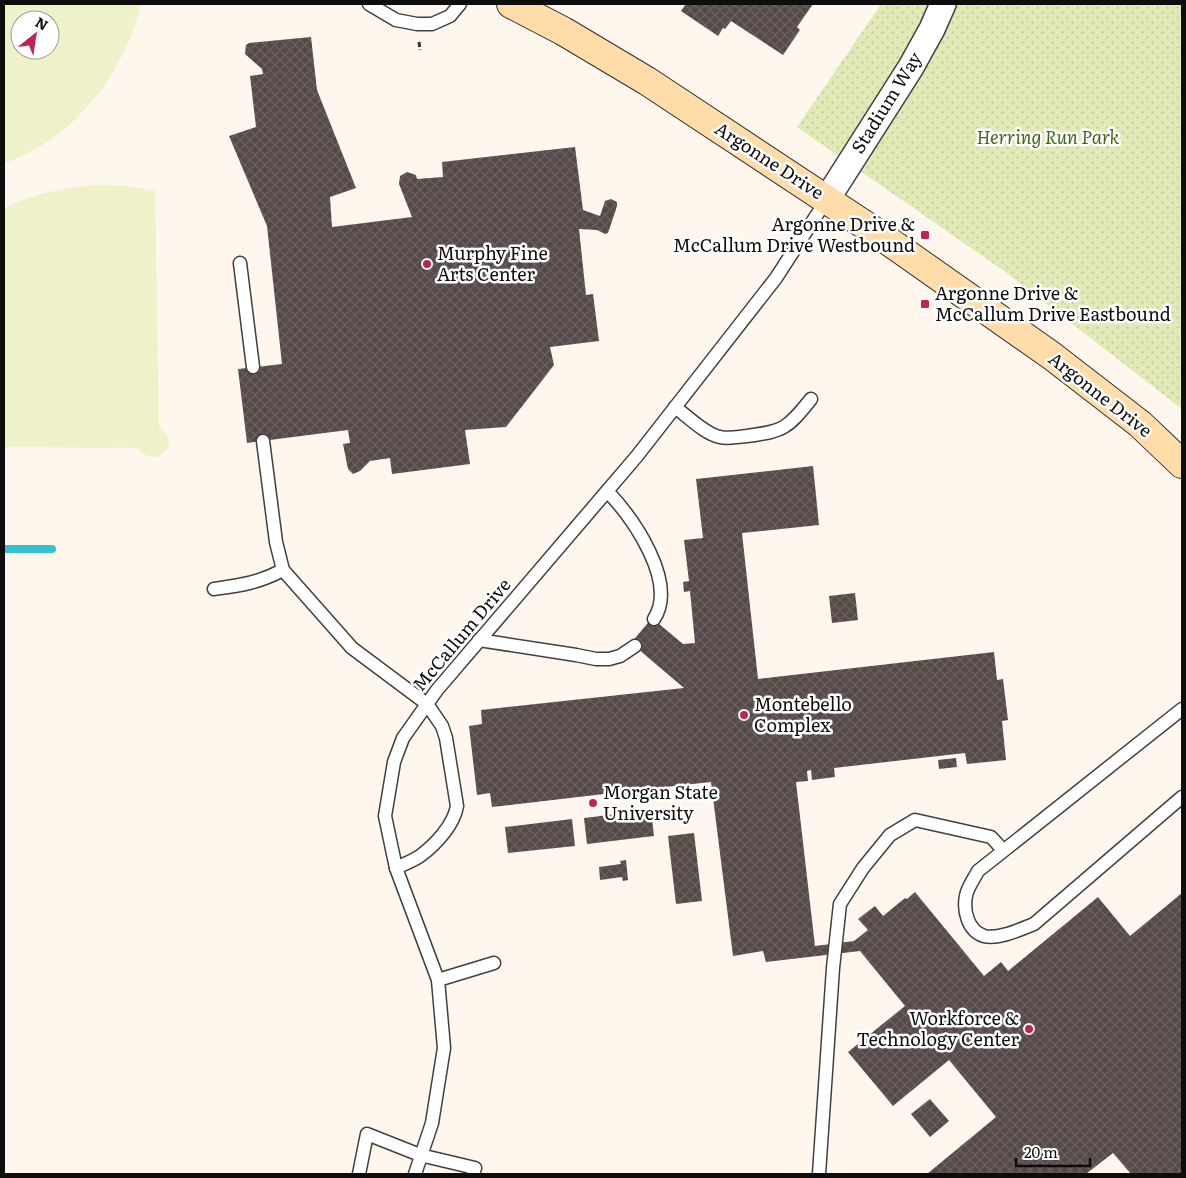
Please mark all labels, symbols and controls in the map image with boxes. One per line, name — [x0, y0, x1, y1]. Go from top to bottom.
north arrow — [10, 10, 60, 60]
text: N — [32, 11, 52, 35]
street label: Stadium Way — [844, 46, 928, 158]
street label: Argonne Drive — [710, 114, 830, 205]
park label: Herring Run Park — [977, 123, 1120, 150]
place label: Argonne Drive & McCallum Drive Westbound — [673, 210, 915, 258]
marker: Argonne Drive & McCallum Drive Westbound — [919, 229, 931, 241]
place label: Murphy Fine Arts Center — [437, 239, 548, 287]
marker: Murphy Fine Arts Center — [421, 258, 433, 270]
place label: Argonne Drive & McCallum Drive Eastbound — [935, 279, 1171, 327]
marker: Argonne Drive & McCallum Drive Eastbound — [919, 298, 931, 310]
street label: Argonne Drive — [1043, 345, 1159, 443]
street label: McCallum Drive — [405, 572, 516, 696]
place label: Montebello Complex — [754, 690, 852, 738]
marker: Montebello Complex — [738, 709, 750, 721]
place label: Morgan State University — [603, 778, 718, 826]
marker: Morgan State University — [587, 797, 599, 809]
place label: Workforce & Technology Center — [857, 1004, 1019, 1052]
marker: Workforce & Technology Center — [1023, 1023, 1035, 1035]
scale bar — [1016, 1136, 1090, 1168]
text: 20 m — [1024, 1140, 1058, 1163]

